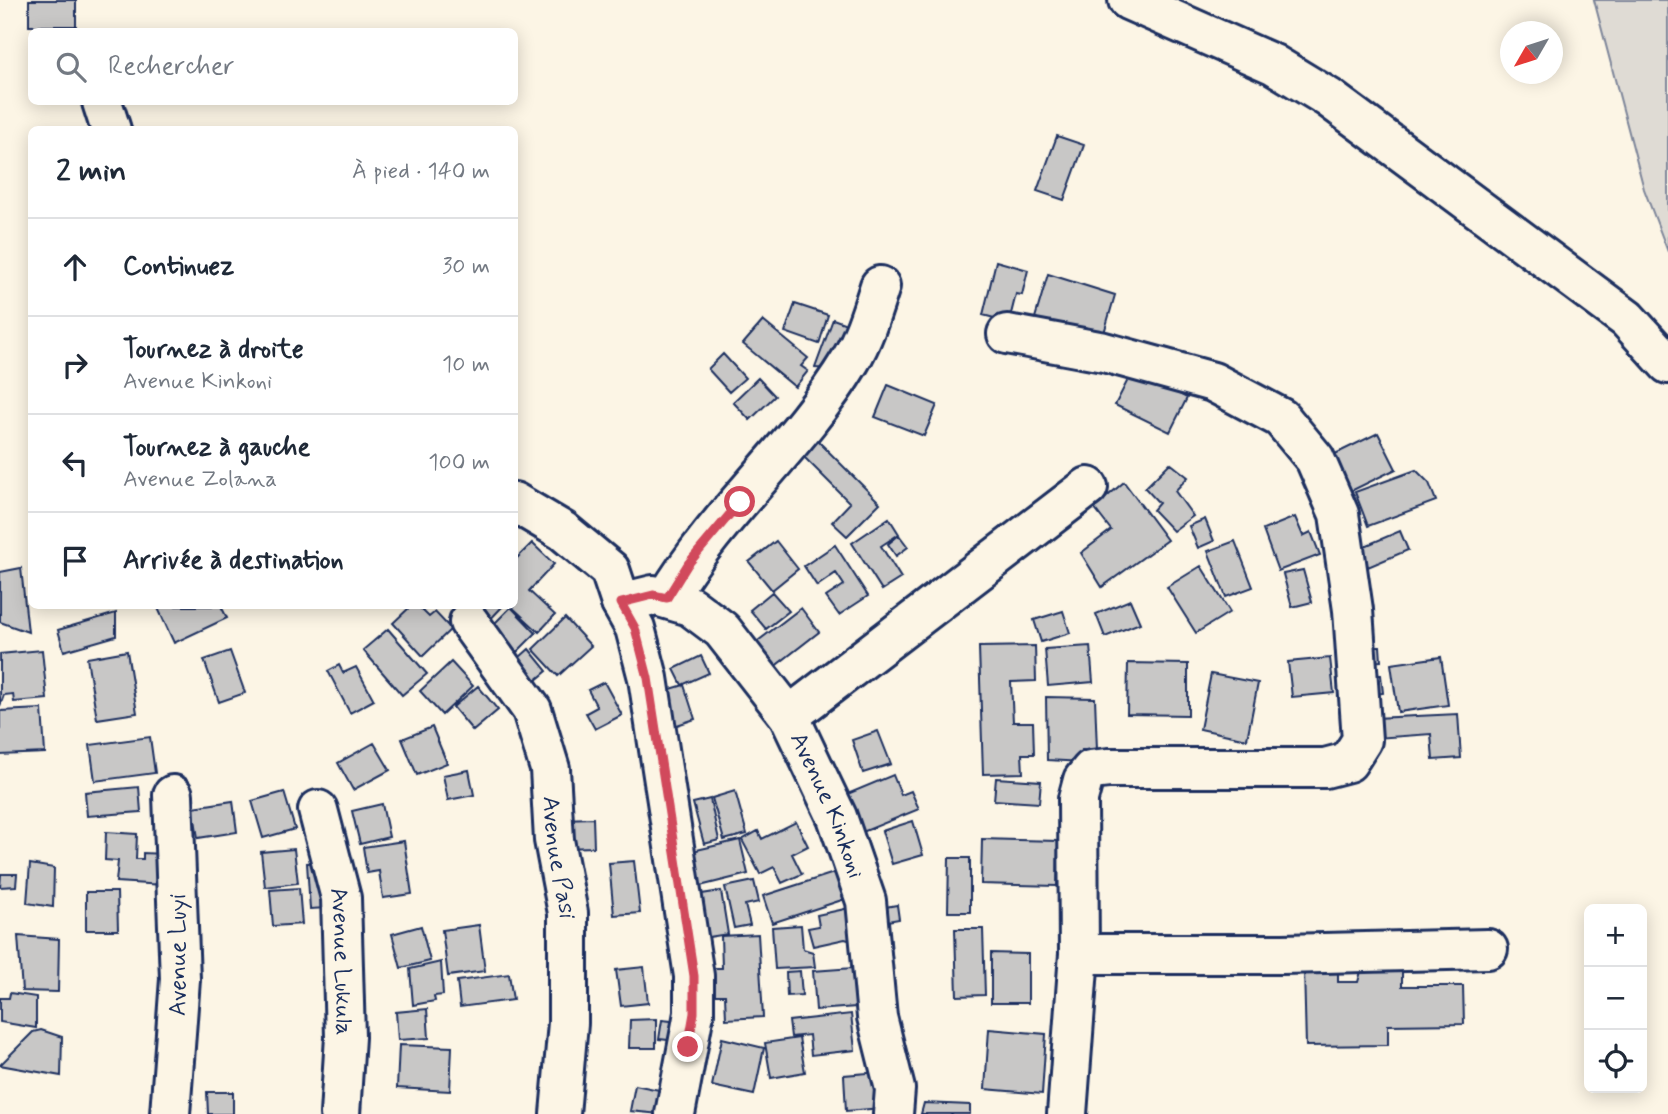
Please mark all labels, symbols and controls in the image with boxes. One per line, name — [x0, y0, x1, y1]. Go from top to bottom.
north arrow — [1500, 21, 1563, 84]
search box — [28, 28, 518, 105]
icon: search — [52, 48, 90, 86]
text: Rechercher — [108, 50, 234, 84]
text: 2 min — [56, 152, 126, 191]
text: À pied · 140 m — [352, 157, 490, 187]
icon: ahead — [56, 248, 94, 286]
text: Continuez — [123, 250, 234, 284]
text: 30 m — [442, 252, 490, 282]
text: Tournez à droite — [123, 333, 304, 367]
icon: right — [56, 346, 94, 384]
text: 10 m — [442, 350, 490, 380]
text: Avenue Kinkoni — [123, 367, 272, 397]
text: Tournez à gauche — [123, 431, 310, 465]
icon: left — [56, 444, 94, 482]
text: 100 m — [428, 448, 490, 478]
text: Avenue Zolana — [123, 465, 277, 495]
route start — [724, 486, 755, 517]
icon: arrive — [56, 542, 94, 580]
text: Arrivée à destination — [123, 544, 344, 578]
street label: Avenue Kinkoni — [782, 728, 871, 883]
street label: Avenue Pasi — [535, 795, 582, 919]
street label: Avenue Lukula — [322, 883, 359, 1036]
street label: Avenue Luyi — [163, 894, 194, 1016]
map controls — [1584, 904, 1647, 1093]
button: + — [1584, 904, 1647, 967]
button: − — [1584, 967, 1647, 1030]
button: locate — [1584, 1030, 1647, 1093]
route end — [672, 1031, 703, 1062]

